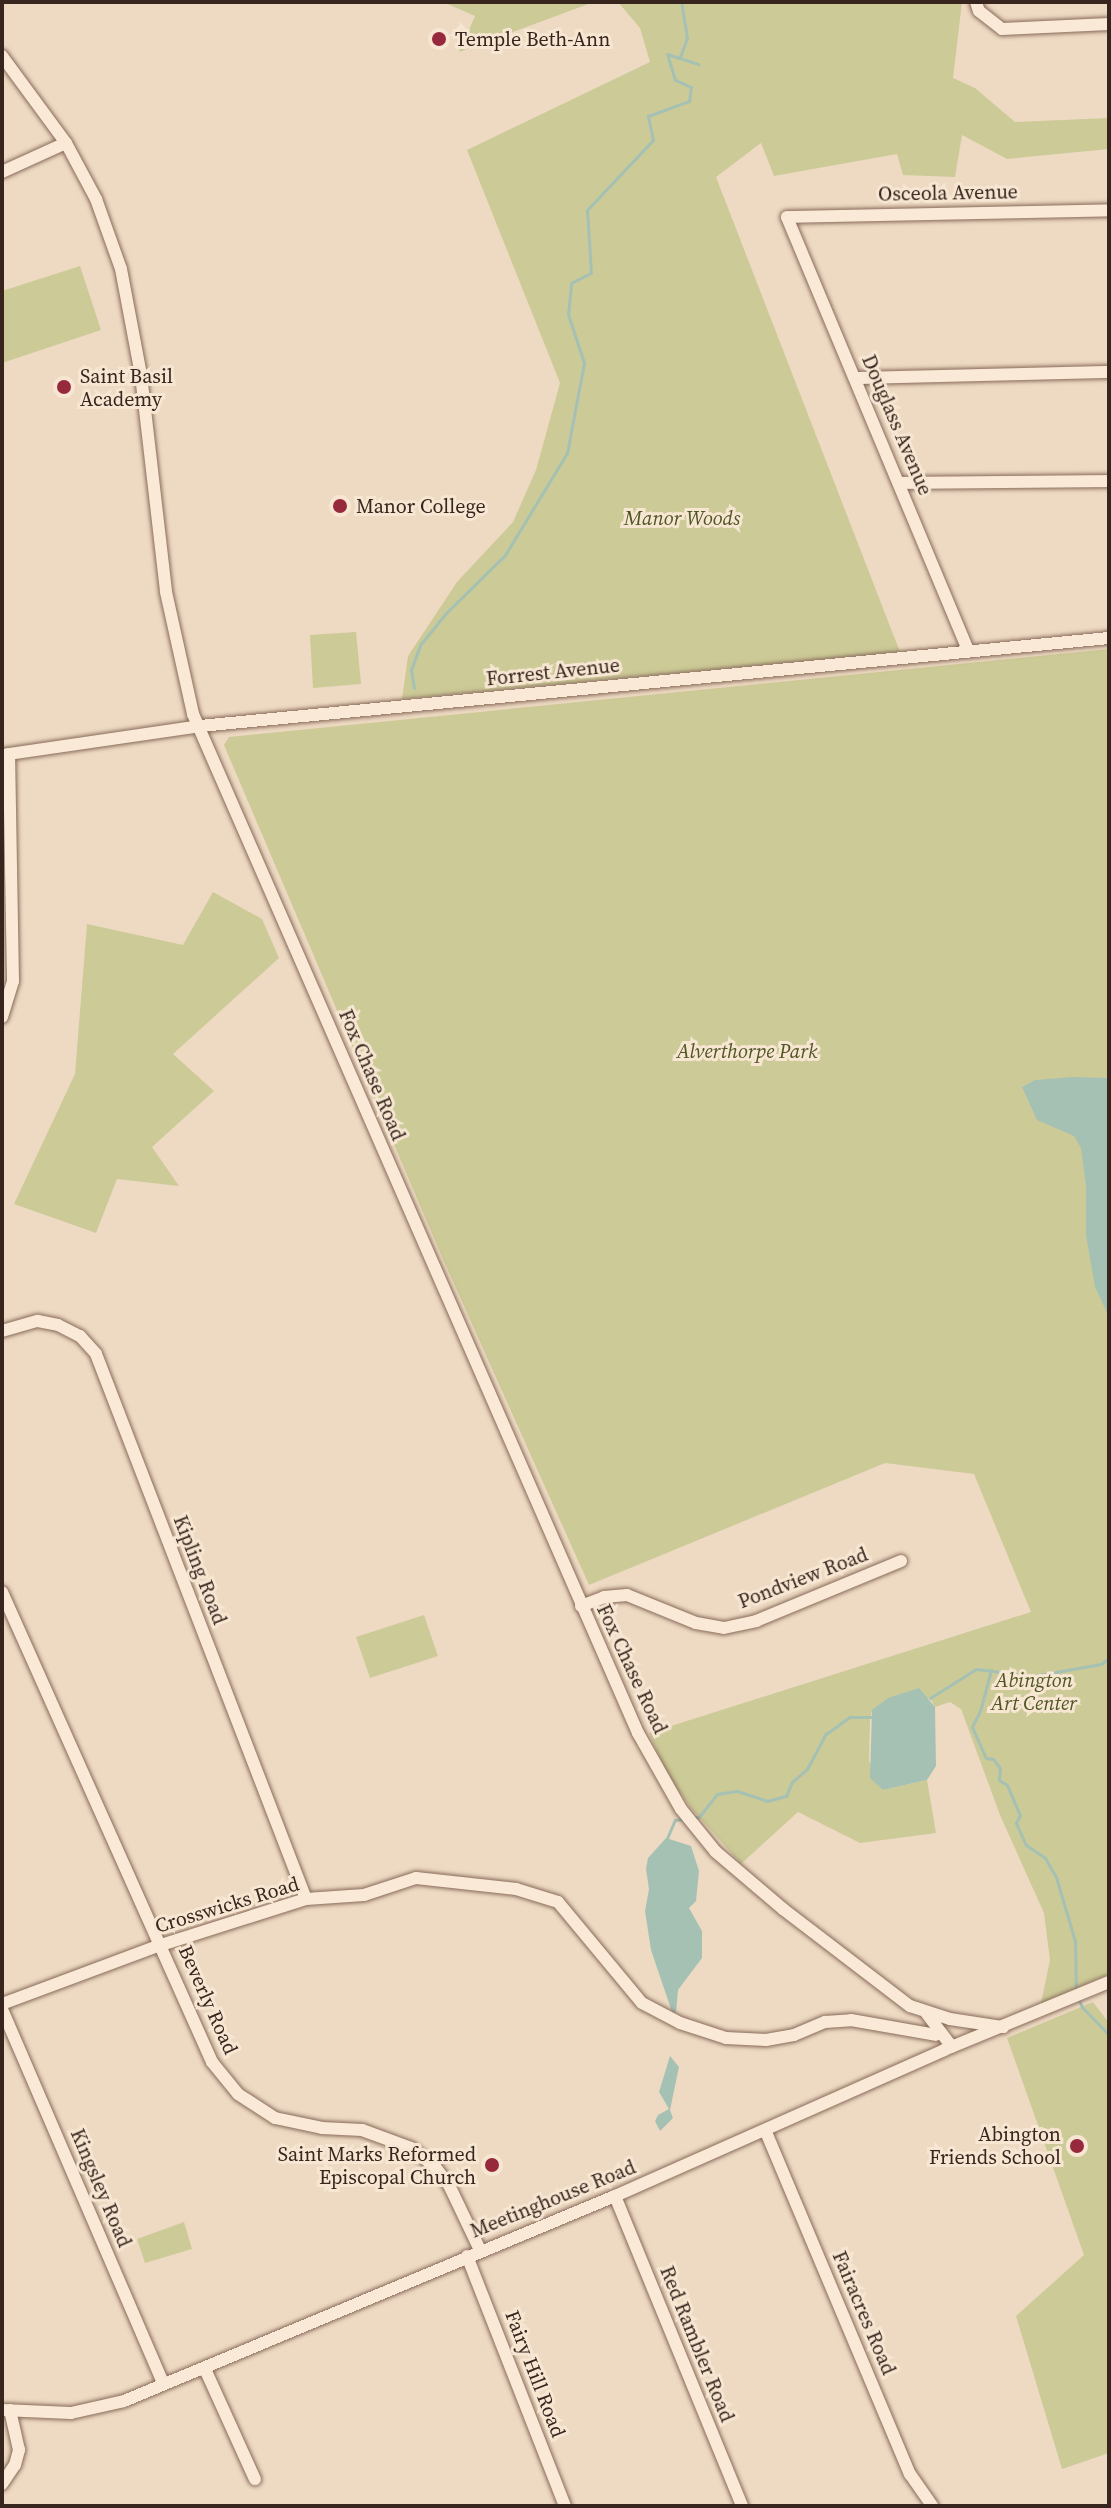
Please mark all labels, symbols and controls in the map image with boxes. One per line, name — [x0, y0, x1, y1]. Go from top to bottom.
place label: Temple Beth-Ann — [455, 27, 610, 51]
marker: Temple Beth-Ann — [430, 30, 448, 48]
street label: Osceola Avenue — [878, 180, 1018, 206]
street label: Douglass Avenue — [857, 351, 937, 499]
place label: Saint Basil Academy — [80, 364, 173, 411]
marker: Saint Basil Academy — [55, 378, 73, 396]
place label: Manor College — [356, 494, 486, 518]
marker: Manor College — [331, 497, 349, 515]
park label: Manor Woods — [624, 506, 740, 530]
street label: Forrest Avenue — [485, 653, 621, 691]
street label: Fox Chase Road — [334, 1006, 410, 1144]
park label: Alverthorpe Park — [677, 1039, 817, 1063]
street label: Kipling Road — [168, 1512, 232, 1628]
street label: Pondview Road — [735, 1542, 871, 1614]
street label: Fox Chase Road — [591, 1600, 673, 1738]
park label: Abington Art Center — [991, 1668, 1077, 1715]
street label: Crosswicks Road — [152, 1872, 302, 1938]
street label: Beverly Road — [173, 1942, 243, 2058]
place label: Abington Friends School — [929, 2122, 1061, 2169]
street label: Kingsley Road — [65, 2125, 137, 2251]
marker: Abington Friends School — [1068, 2137, 1086, 2155]
place label: Saint Marks Reformed Episcopal Church — [278, 2142, 476, 2189]
street label: Meetinghouse Road — [467, 2155, 639, 2243]
marker: Saint Marks Reformed Episcopal Church — [483, 2156, 501, 2174]
street label: Fairacres Road — [827, 2247, 901, 2379]
street label: Red Rambler Road — [655, 2263, 739, 2425]
street label: Fairy Hill Road — [500, 2307, 570, 2441]

